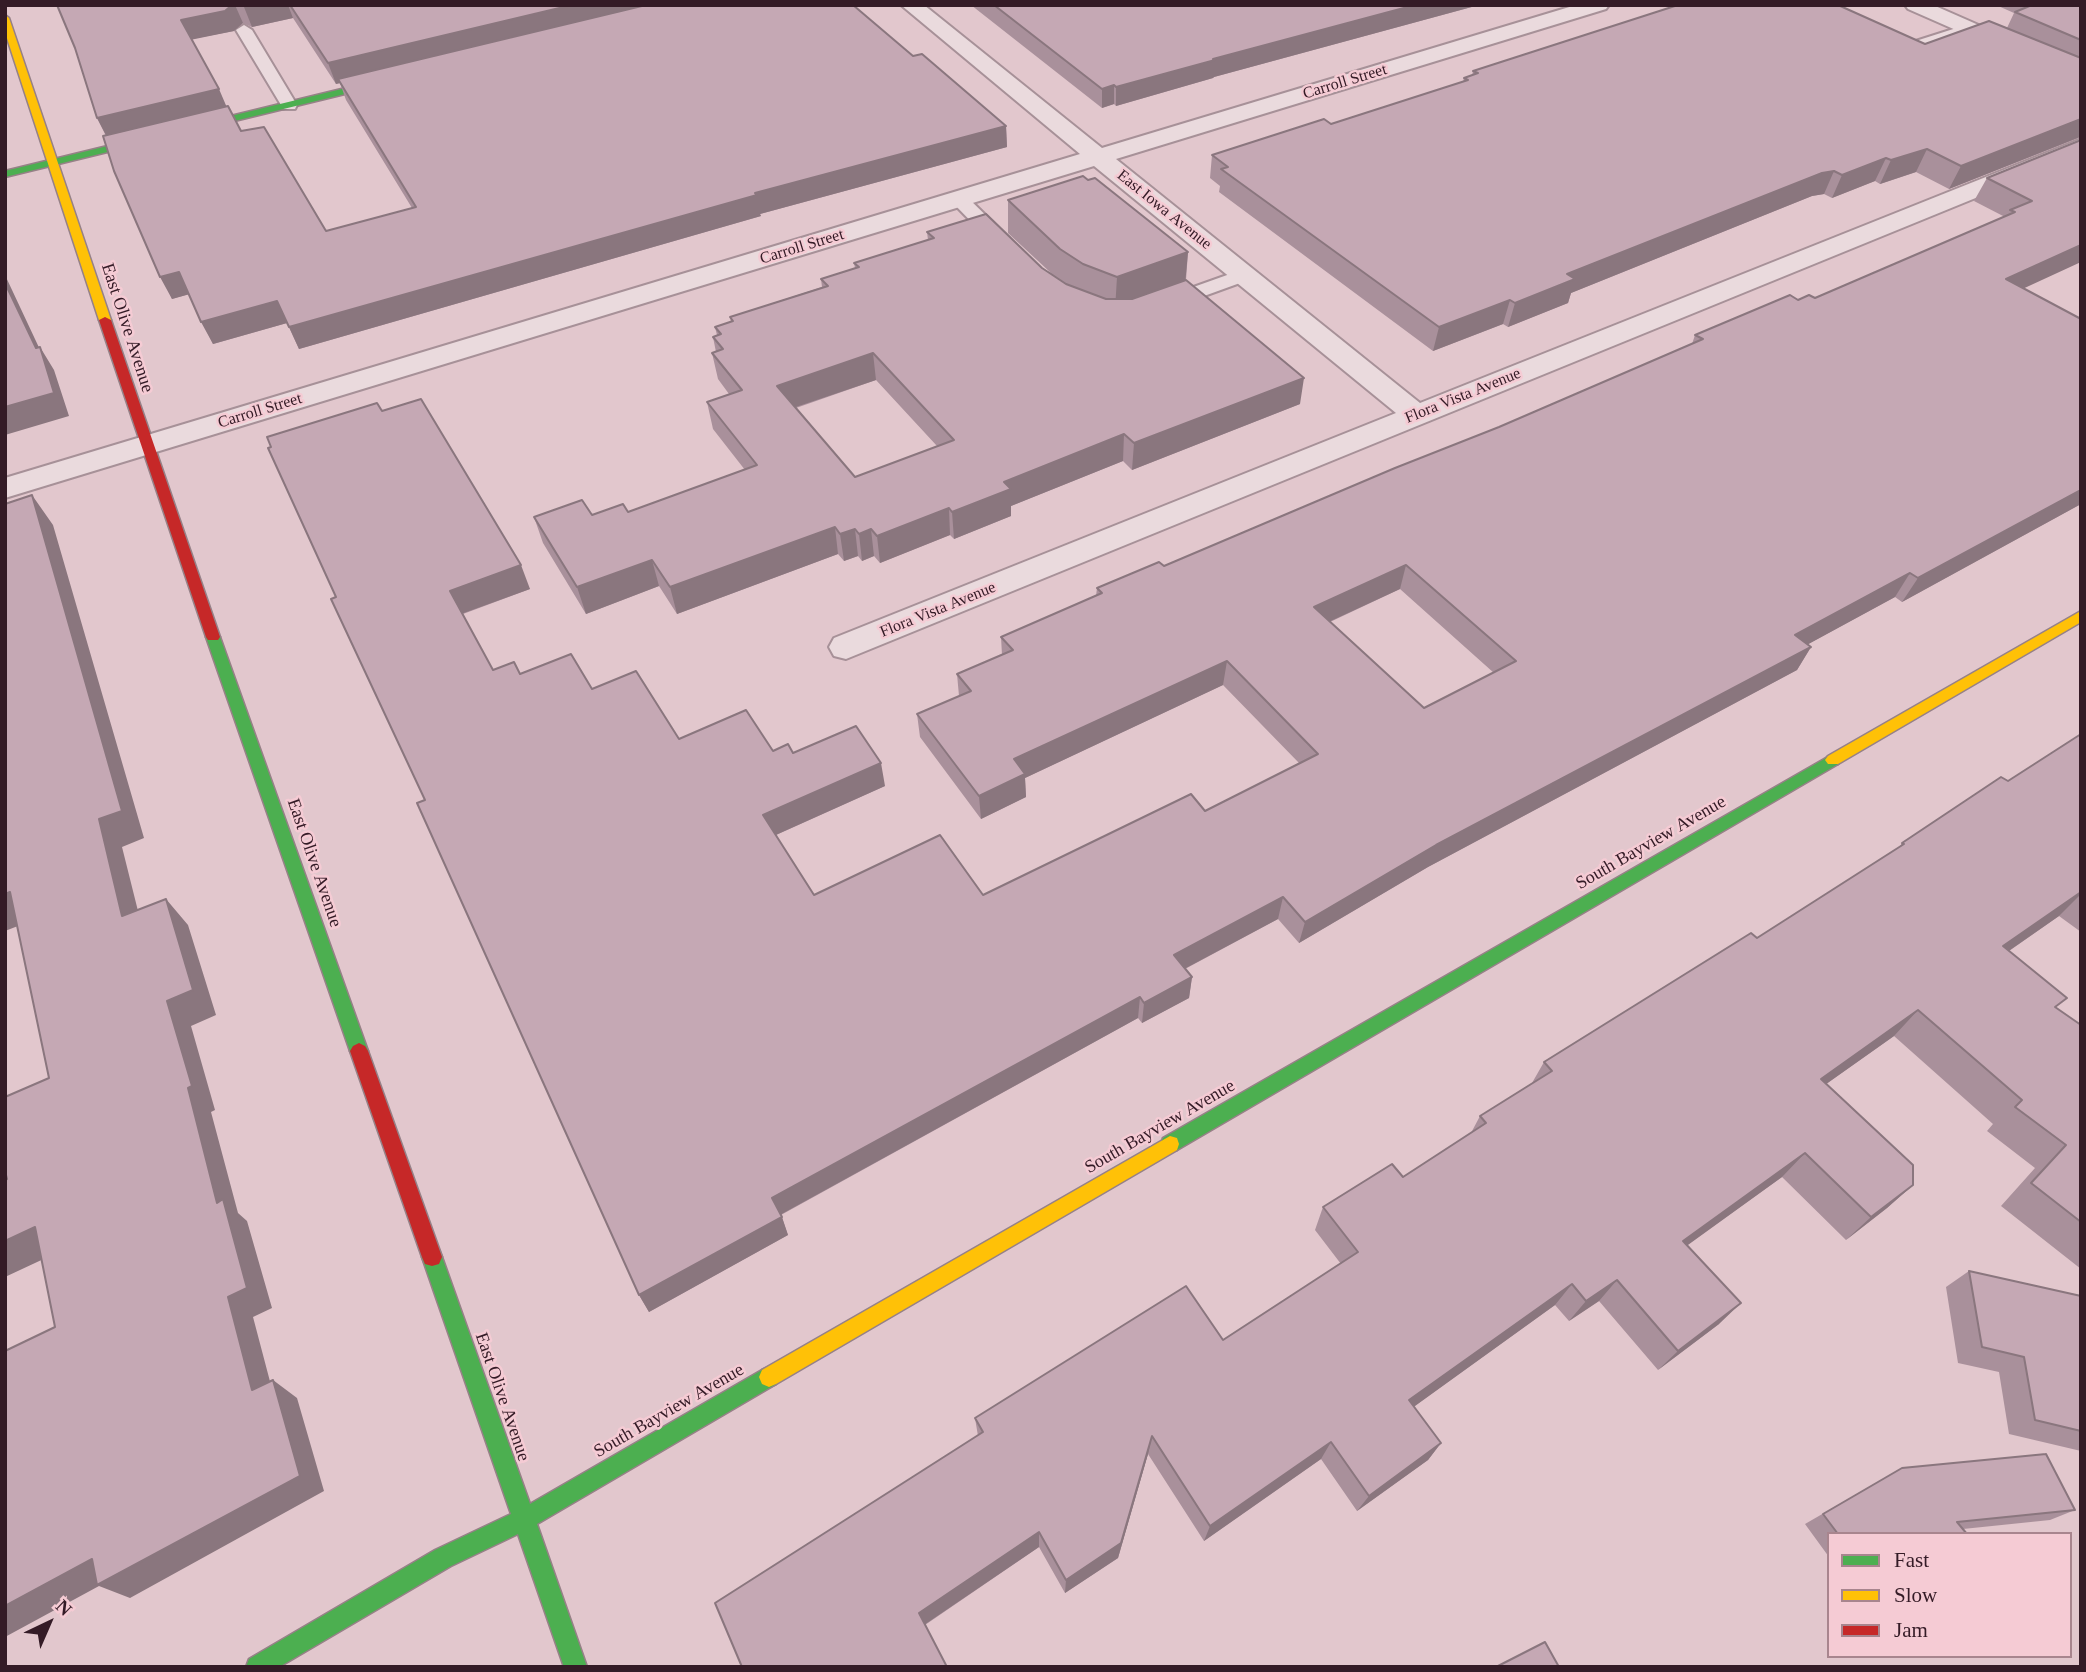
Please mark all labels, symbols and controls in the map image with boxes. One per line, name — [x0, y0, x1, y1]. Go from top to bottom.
street label: Carroll Street — [1301, 60, 1389, 104]
street label: East Iowa Avenue — [1113, 166, 1215, 254]
street label: Carroll Street — [758, 225, 846, 269]
street label: East Olive Avenue — [96, 261, 158, 395]
street label: Flora Vista Avenue — [1402, 364, 1524, 428]
street label: Carroll Street — [216, 389, 304, 433]
street label: Flora Vista Avenue — [877, 578, 999, 642]
street label: South Bayview Avenue — [1572, 791, 1730, 895]
street label: East Olive Avenue — [282, 796, 346, 930]
street label: South Bayview Avenue — [1081, 1075, 1239, 1179]
street label: East Olive Avenue — [470, 1330, 534, 1464]
street label: South Bayview Avenue — [590, 1359, 748, 1463]
legend — [1827, 1532, 2072, 1658]
text: Fast — [1894, 1548, 1929, 1572]
text: Slow — [1894, 1583, 1937, 1607]
north arrow — [14, 1588, 84, 1658]
text: N — [52, 1595, 76, 1620]
text: Jam — [1894, 1618, 1928, 1642]

